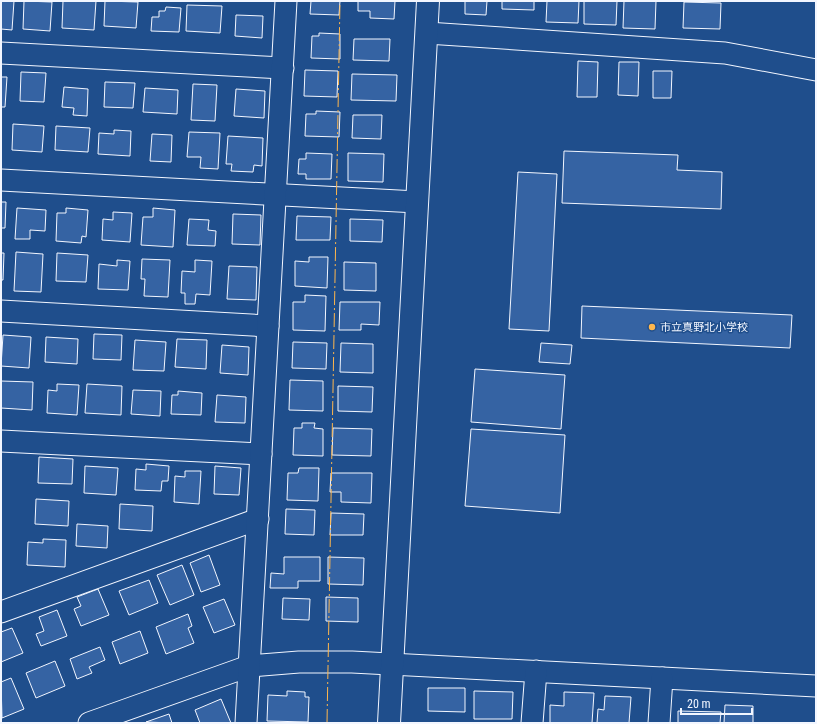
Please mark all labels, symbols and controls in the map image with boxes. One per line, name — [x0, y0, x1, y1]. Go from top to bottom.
place label: 市立真野北小学校 — [660, 321, 748, 334]
marker: 市立真野北小学校 — [647, 322, 657, 332]
scale bar — [681, 690, 752, 716]
text: 20 m — [687, 697, 711, 711]

